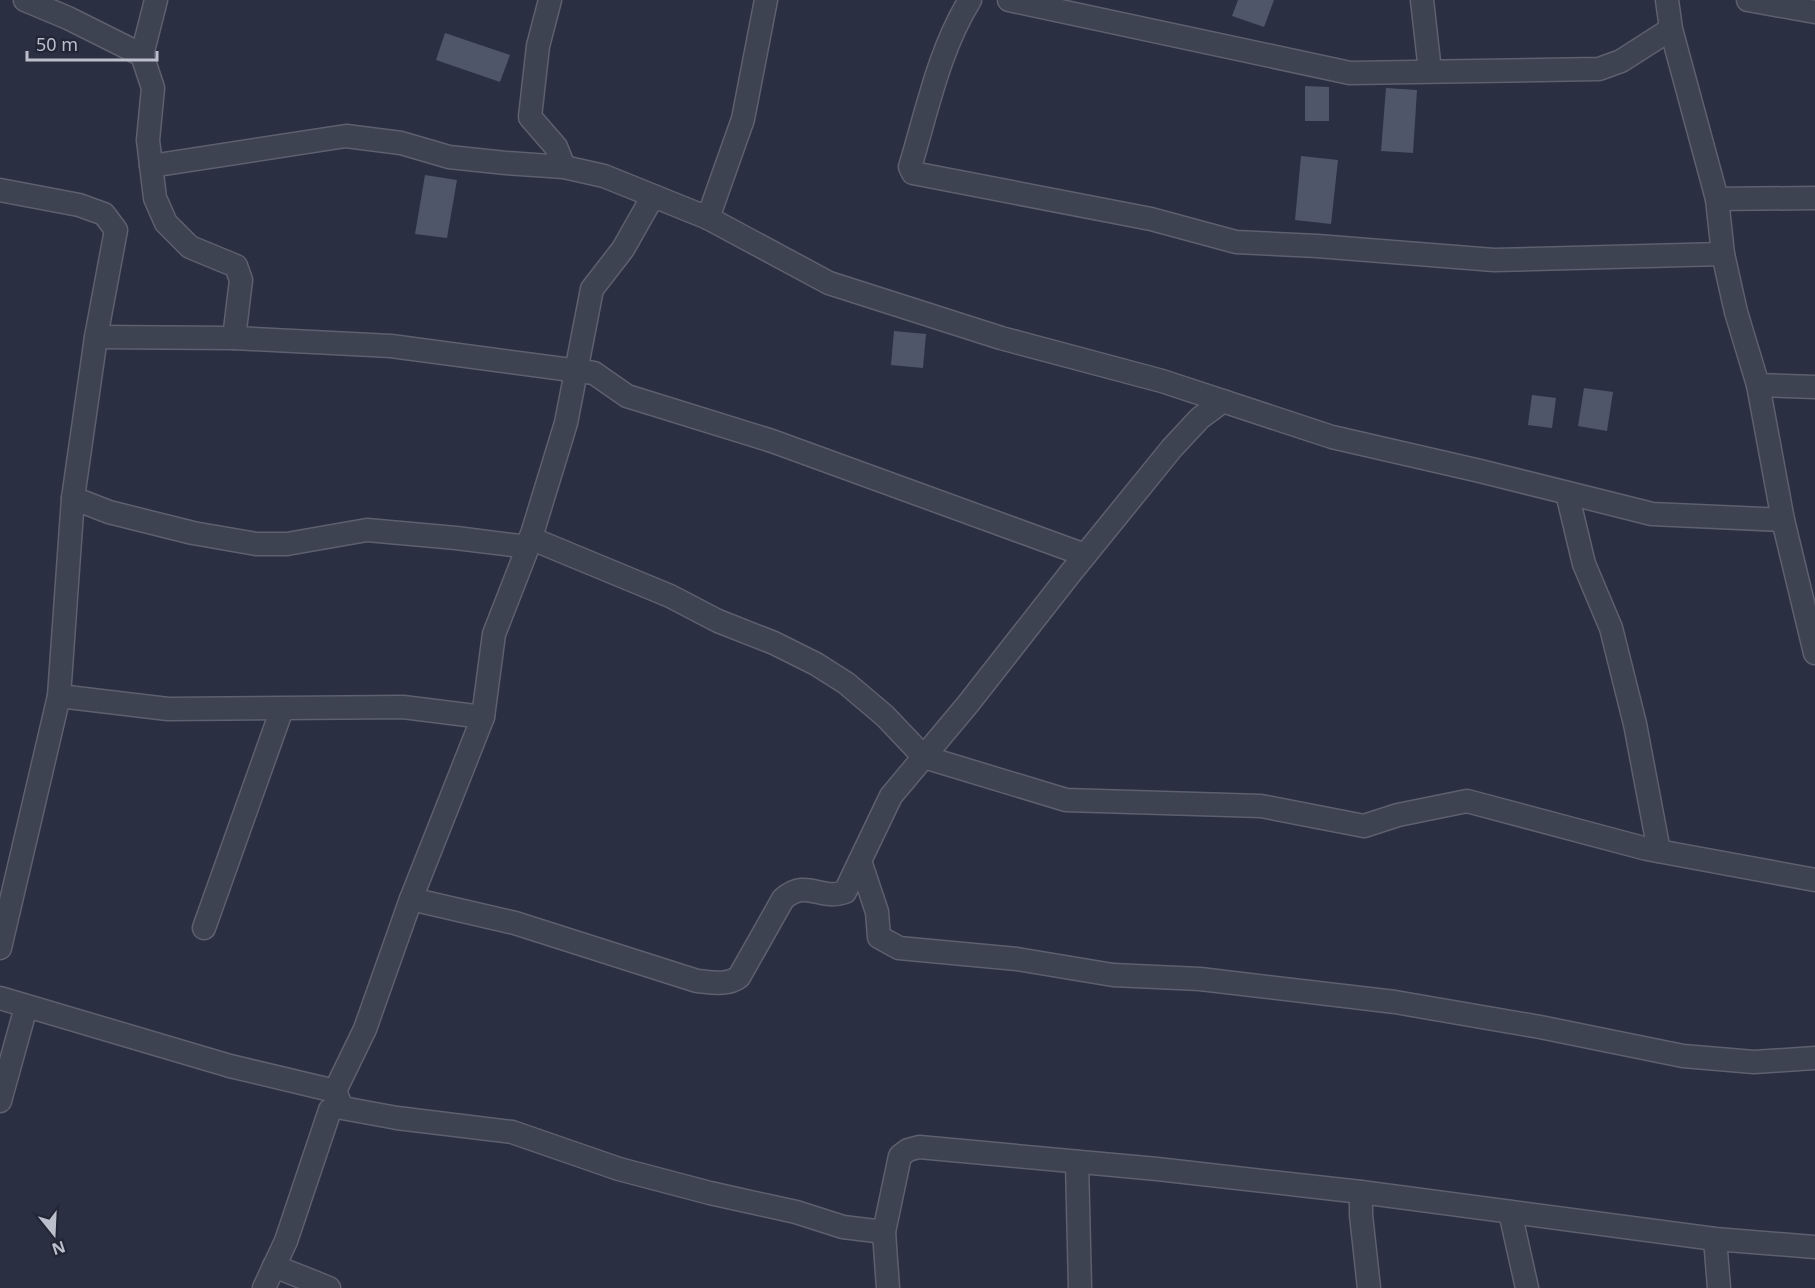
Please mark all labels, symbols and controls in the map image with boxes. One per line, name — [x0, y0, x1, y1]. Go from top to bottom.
scale bar — [27, 24, 158, 62]
text: 50 m — [36, 32, 78, 56]
north arrow — [24, 1204, 84, 1264]
text: N — [49, 1236, 68, 1261]

